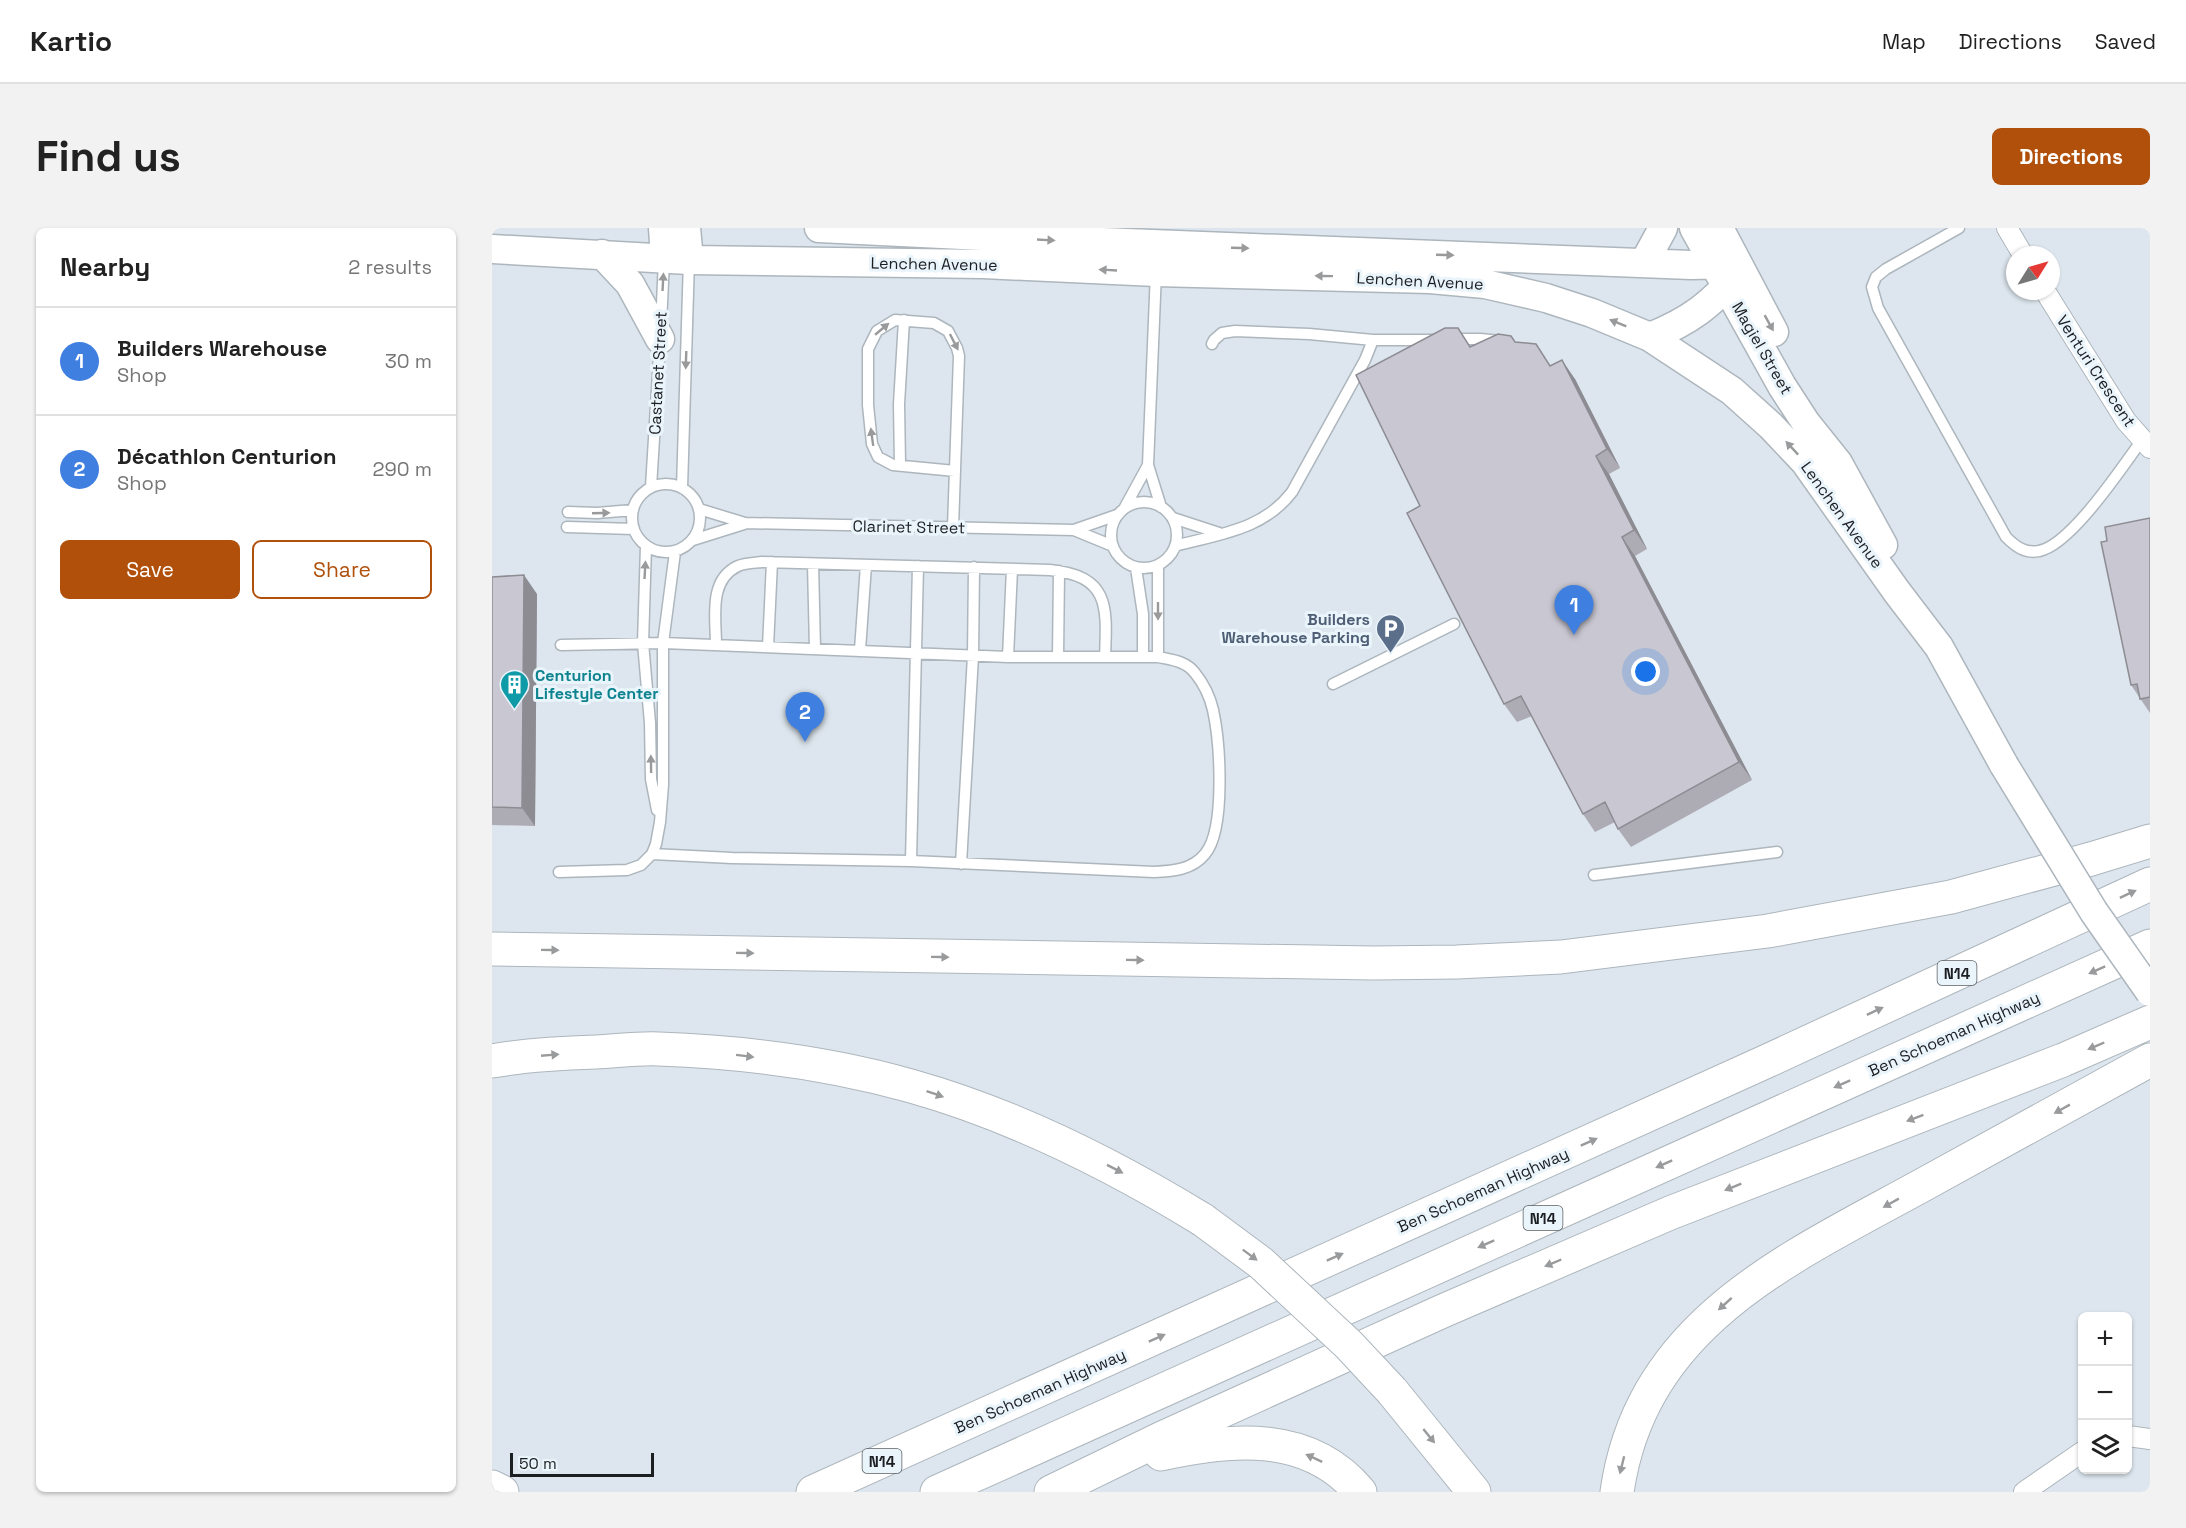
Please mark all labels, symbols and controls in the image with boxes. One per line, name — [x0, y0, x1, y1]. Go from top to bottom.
text: Kartio — [30, 23, 112, 59]
text: Map — [1882, 28, 1926, 55]
text: Directions — [1959, 28, 2062, 55]
text: Saved — [2095, 28, 2156, 55]
button: Directions — [1992, 128, 2150, 185]
text: Find us — [36, 130, 181, 183]
one-way arrow — [1036, 235, 1055, 244]
one-way arrow — [1231, 243, 1250, 252]
north arrow — [2006, 246, 2060, 300]
text: Nearby — [60, 250, 150, 284]
one-way arrow — [1435, 251, 1454, 260]
street label: Lenchen Avenue — [870, 252, 998, 276]
text: 2 results — [348, 254, 432, 280]
one-way arrow — [1099, 265, 1118, 274]
street label: Lenchen Avenue — [1356, 267, 1484, 295]
one-way arrow — [1315, 271, 1334, 281]
one-way arrow — [659, 273, 668, 292]
street label: Magiel Street — [1727, 298, 1797, 398]
street label: Castanet Street — [644, 311, 672, 435]
street label: Venturi Crescent — [2052, 311, 2140, 431]
one-way arrow — [1764, 315, 1774, 332]
one-way arrow — [1609, 318, 1627, 327]
one-way arrow — [874, 322, 890, 335]
one-way arrow — [948, 333, 958, 351]
text: Builders Warehouse — [117, 334, 327, 362]
text: 1 — [75, 348, 84, 374]
text: 30 m — [385, 348, 432, 374]
one-way arrow — [681, 351, 690, 370]
text: Shop — [117, 362, 167, 388]
one-way arrow — [867, 428, 876, 447]
one-way arrow — [1786, 441, 1799, 456]
text: Décathlon Centurion — [117, 442, 336, 470]
text: 2 — [74, 456, 85, 482]
text: 290 m — [373, 456, 432, 482]
street label: Lenchen Avenue — [1796, 457, 1888, 573]
text: Shop — [117, 470, 167, 496]
one-way arrow — [591, 508, 610, 517]
street label: Clarinet Street — [852, 516, 966, 538]
button: Save — [60, 540, 240, 599]
button: Share — [252, 540, 432, 599]
one-way arrow — [640, 560, 649, 579]
pin: 1 — [1554, 586, 1594, 635]
one-way arrow — [1153, 602, 1163, 621]
place label: Builders Warehouse Parking — [1222, 609, 1370, 648]
parking icon: Builders Warehouse Parking — [1375, 612, 1407, 654]
your location — [1631, 657, 1660, 686]
place label: Centurion Lifestyle Center — [535, 665, 659, 704]
building icon: Centurion Lifestyle Center — [498, 668, 530, 710]
pin: 2 — [786, 692, 824, 742]
one-way arrow — [646, 755, 656, 774]
one-way arrow — [2120, 890, 2137, 899]
one-way arrow — [541, 945, 560, 955]
one-way arrow — [736, 948, 755, 958]
one-way arrow — [931, 952, 950, 962]
one-way arrow — [1126, 955, 1145, 964]
road number: N14 — [1938, 961, 1976, 985]
one-way arrow — [2088, 966, 2105, 975]
street label: Ben Schoeman Highway — [1865, 987, 2043, 1081]
one-way arrow — [1866, 1007, 1883, 1016]
one-way arrow — [2088, 1041, 2105, 1050]
one-way arrow — [541, 1050, 560, 1060]
one-way arrow — [735, 1051, 754, 1060]
one-way arrow — [1833, 1080, 1851, 1090]
one-way arrow — [926, 1090, 944, 1100]
one-way arrow — [2053, 1104, 2070, 1114]
one-way arrow — [1906, 1114, 1924, 1123]
one-way arrow — [1580, 1137, 1598, 1147]
street label: Ben Schoeman Highway — [1394, 1143, 1572, 1237]
one-way arrow — [1655, 1160, 1673, 1169]
one-way arrow — [1107, 1164, 1124, 1174]
one-way arrow — [1724, 1183, 1742, 1192]
one-way arrow — [1882, 1198, 1899, 1208]
road number: N14 — [1524, 1206, 1562, 1230]
one-way arrow — [1477, 1239, 1495, 1249]
one-way arrow — [1241, 1249, 1257, 1261]
one-way arrow — [1326, 1252, 1344, 1262]
one-way arrow — [1545, 1259, 1562, 1268]
one-way arrow — [1718, 1297, 1733, 1310]
map controls — [2078, 1312, 2132, 1474]
button: + — [2078, 1312, 2132, 1366]
one-way arrow — [1148, 1333, 1165, 1342]
street label: Ben Schoeman Highway — [951, 1344, 1129, 1438]
button: − — [2078, 1366, 2132, 1420]
button: layers — [2078, 1420, 2132, 1474]
one-way arrow — [1423, 1428, 1436, 1444]
road number: N14 — [862, 1449, 902, 1473]
scale bar — [510, 1450, 654, 1478]
text: 50 m — [519, 1453, 557, 1474]
one-way arrow — [1305, 1453, 1322, 1462]
one-way arrow — [1616, 1456, 1626, 1475]

